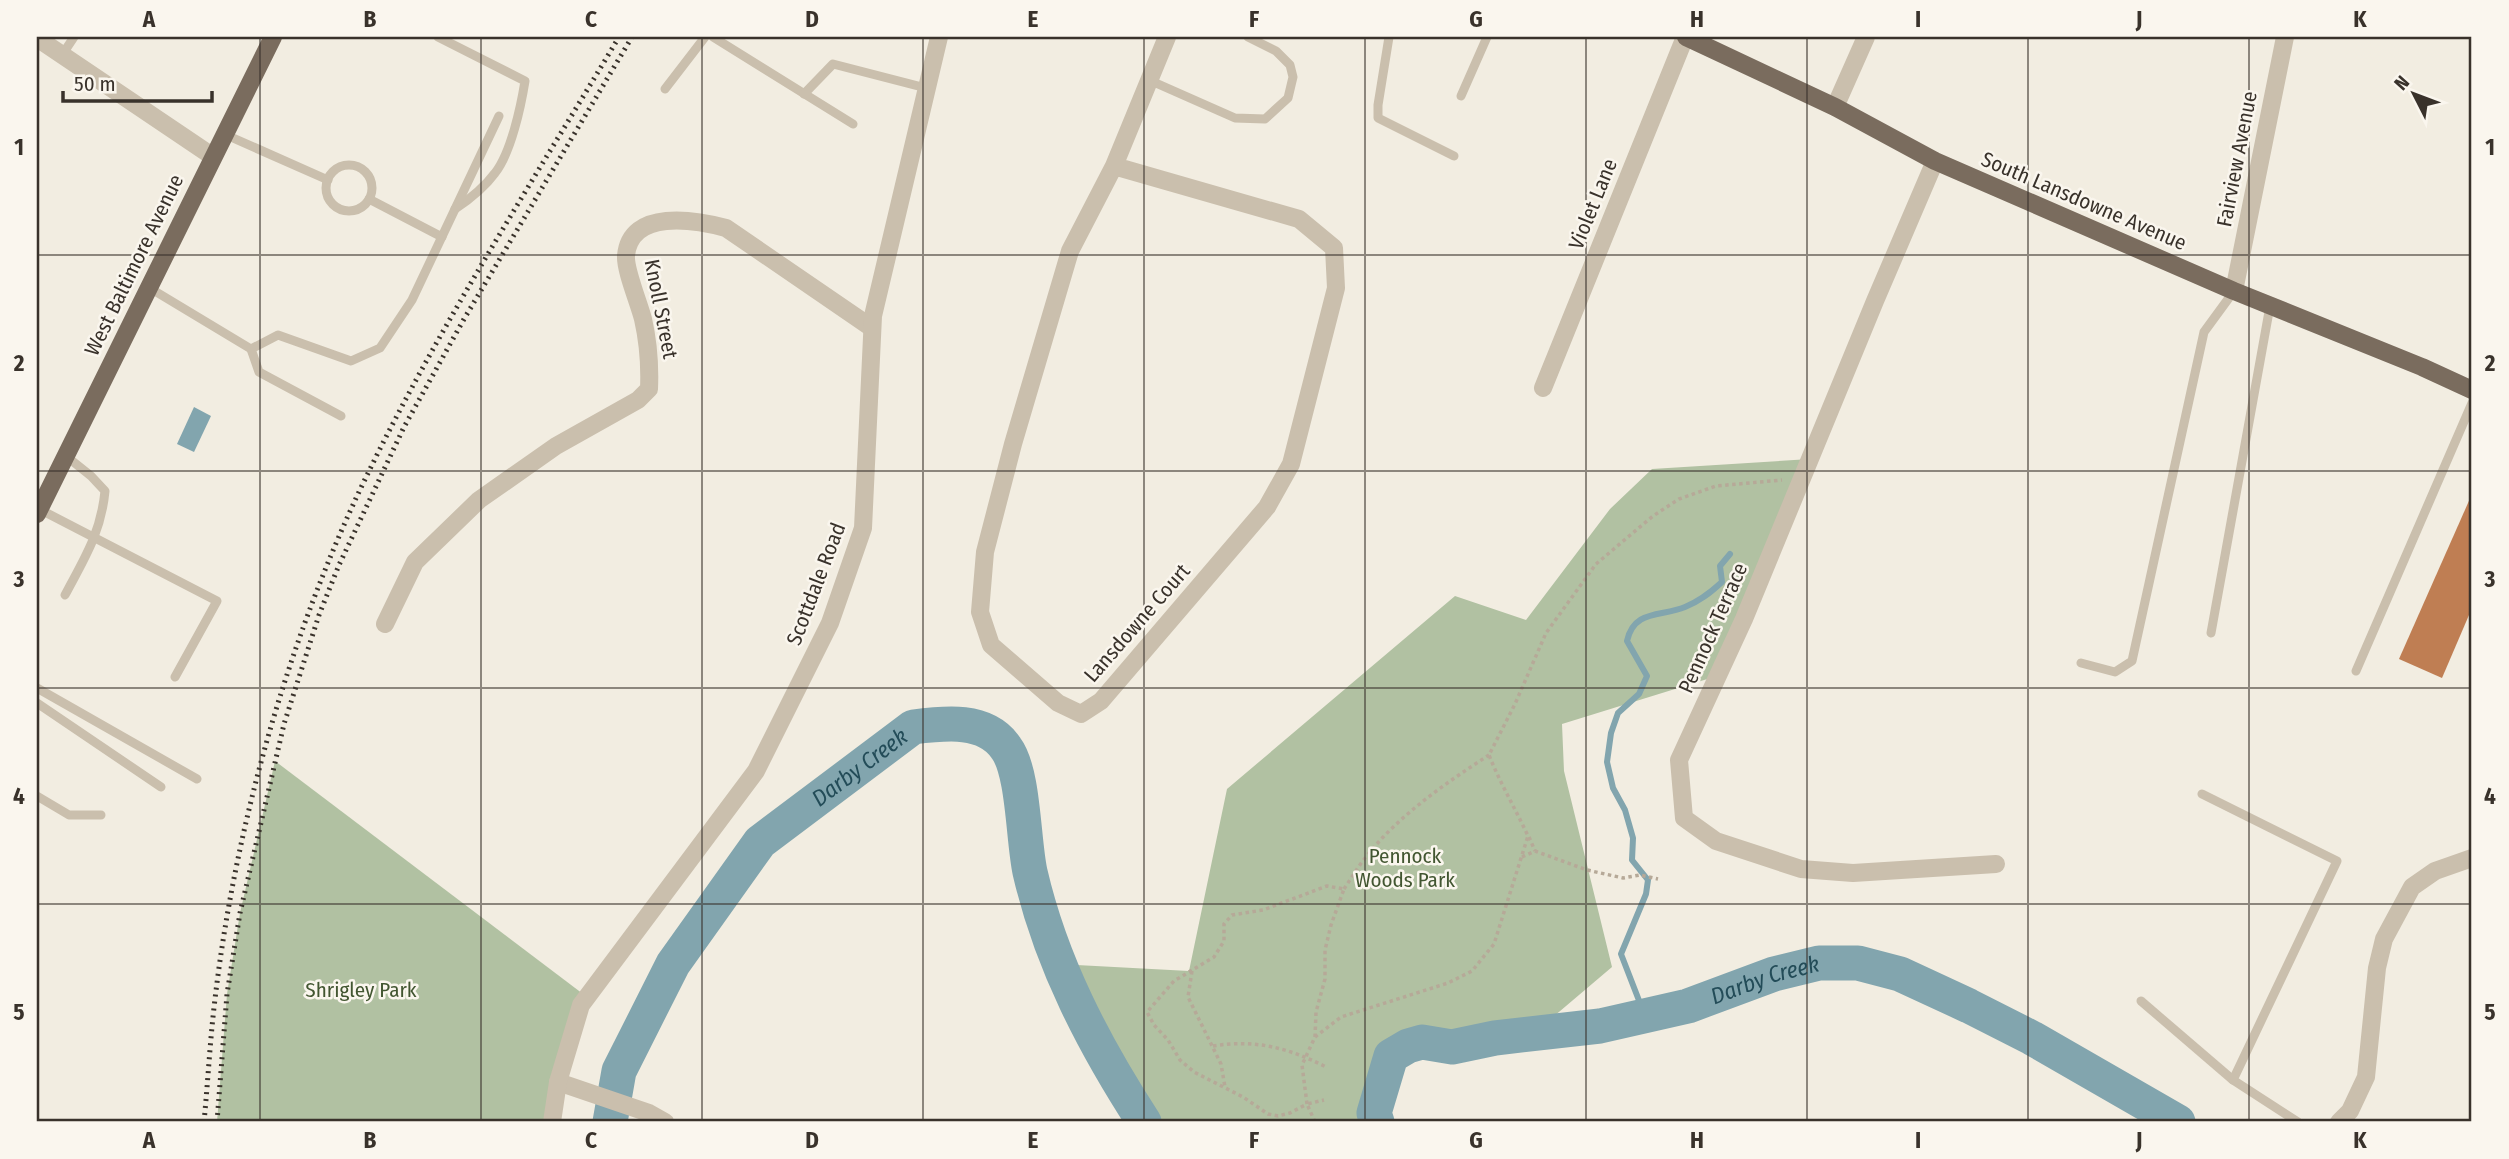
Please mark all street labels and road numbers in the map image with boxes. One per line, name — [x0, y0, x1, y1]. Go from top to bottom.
street label: Fairview Avenue — [2211, 89, 2263, 229]
street label: South Lansdowne Avenue — [1978, 146, 2190, 256]
street label: Violet Lane — [1563, 155, 1623, 253]
street label: West Baltimore Avenue — [79, 170, 189, 360]
street label: Knoll Street — [639, 257, 683, 361]
street label: Scottdale Road — [781, 519, 851, 649]
street label: Lansdowne Court — [1079, 558, 1196, 688]
street label: Pennock Terrace — [1673, 559, 1753, 697]

